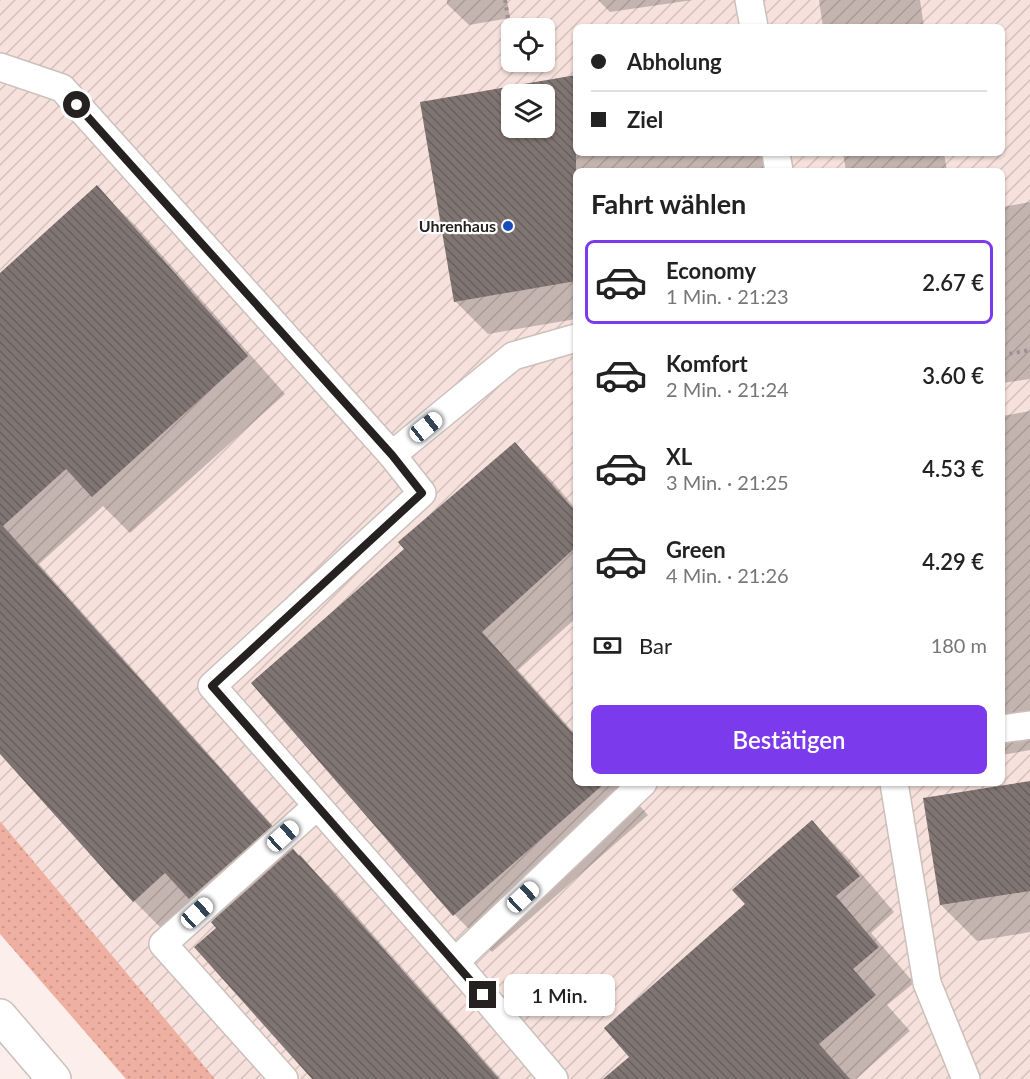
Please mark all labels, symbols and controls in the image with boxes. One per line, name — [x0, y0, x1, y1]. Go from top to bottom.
map controls — [501, 18, 555, 138]
button: locate — [501, 18, 555, 72]
text: Abholung — [627, 48, 722, 75]
button: layers — [501, 84, 555, 138]
route start — [63, 91, 90, 118]
text: Ziel — [627, 106, 663, 133]
text: Fahrt wählen — [591, 187, 746, 220]
place label: Uhrenhaus — [419, 216, 496, 235]
marker: Uhrenhaus — [501, 219, 515, 233]
icon: car — [594, 255, 648, 309]
text: Economy — [666, 257, 756, 284]
text: 2.67 € — [922, 269, 984, 296]
text: 1 Min. · 21:23 — [666, 284, 789, 308]
icon: car — [594, 348, 648, 402]
text: Komfort — [666, 350, 748, 377]
text: 3.60 € — [922, 362, 984, 389]
text: 2 Min. · 21:24 — [666, 377, 789, 401]
car — [406, 409, 446, 445]
icon: car — [594, 441, 648, 495]
text: XL — [666, 443, 692, 470]
text: 4.53 € — [922, 455, 984, 482]
text: 3 Min. · 21:25 — [666, 470, 789, 494]
icon: car — [594, 534, 648, 588]
text: Green — [666, 536, 726, 563]
text: 4.29 € — [922, 548, 984, 575]
text: 4 Min. · 21:26 — [666, 563, 789, 587]
icon: cash — [591, 629, 624, 662]
text: Bar — [639, 632, 672, 659]
text: 180 m — [931, 633, 987, 657]
button: Bestätigen — [591, 705, 987, 774]
car — [264, 817, 302, 855]
car — [504, 878, 542, 916]
car — [178, 894, 216, 932]
callout: 1 Min. — [504, 974, 615, 1016]
route end — [469, 981, 496, 1008]
text: 1 Min. — [531, 983, 588, 1007]

